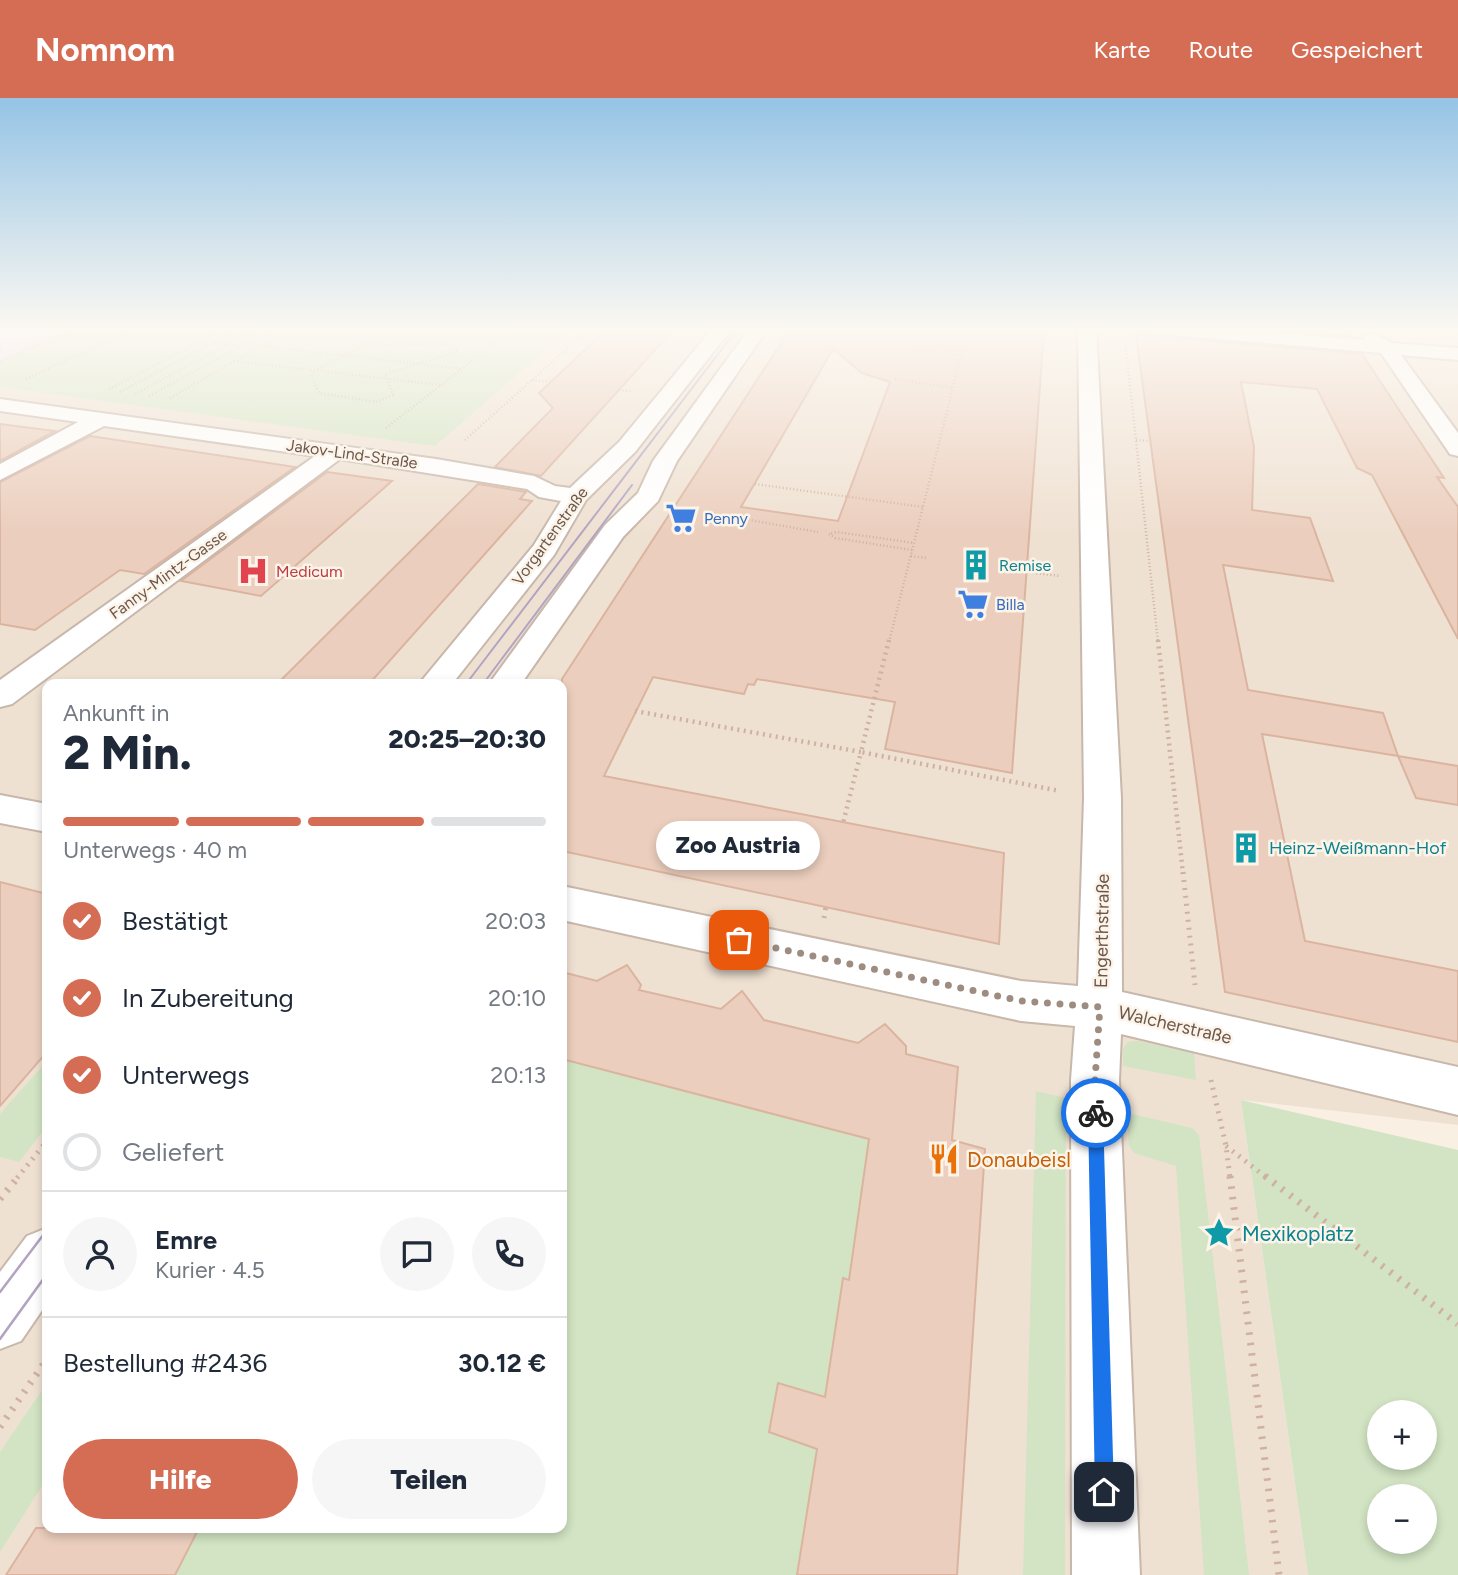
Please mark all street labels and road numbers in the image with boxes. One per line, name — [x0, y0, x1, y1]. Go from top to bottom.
street label: Jakov-Lind-Straße — [285, 435, 419, 473]
street label: Vorgartenstraße — [508, 483, 592, 589]
street label: Fanny-Mintz-Gasse — [106, 525, 231, 623]
street label: Engerthstraße — [1090, 873, 1114, 988]
street label: Walcherstraße — [1116, 1001, 1234, 1049]

